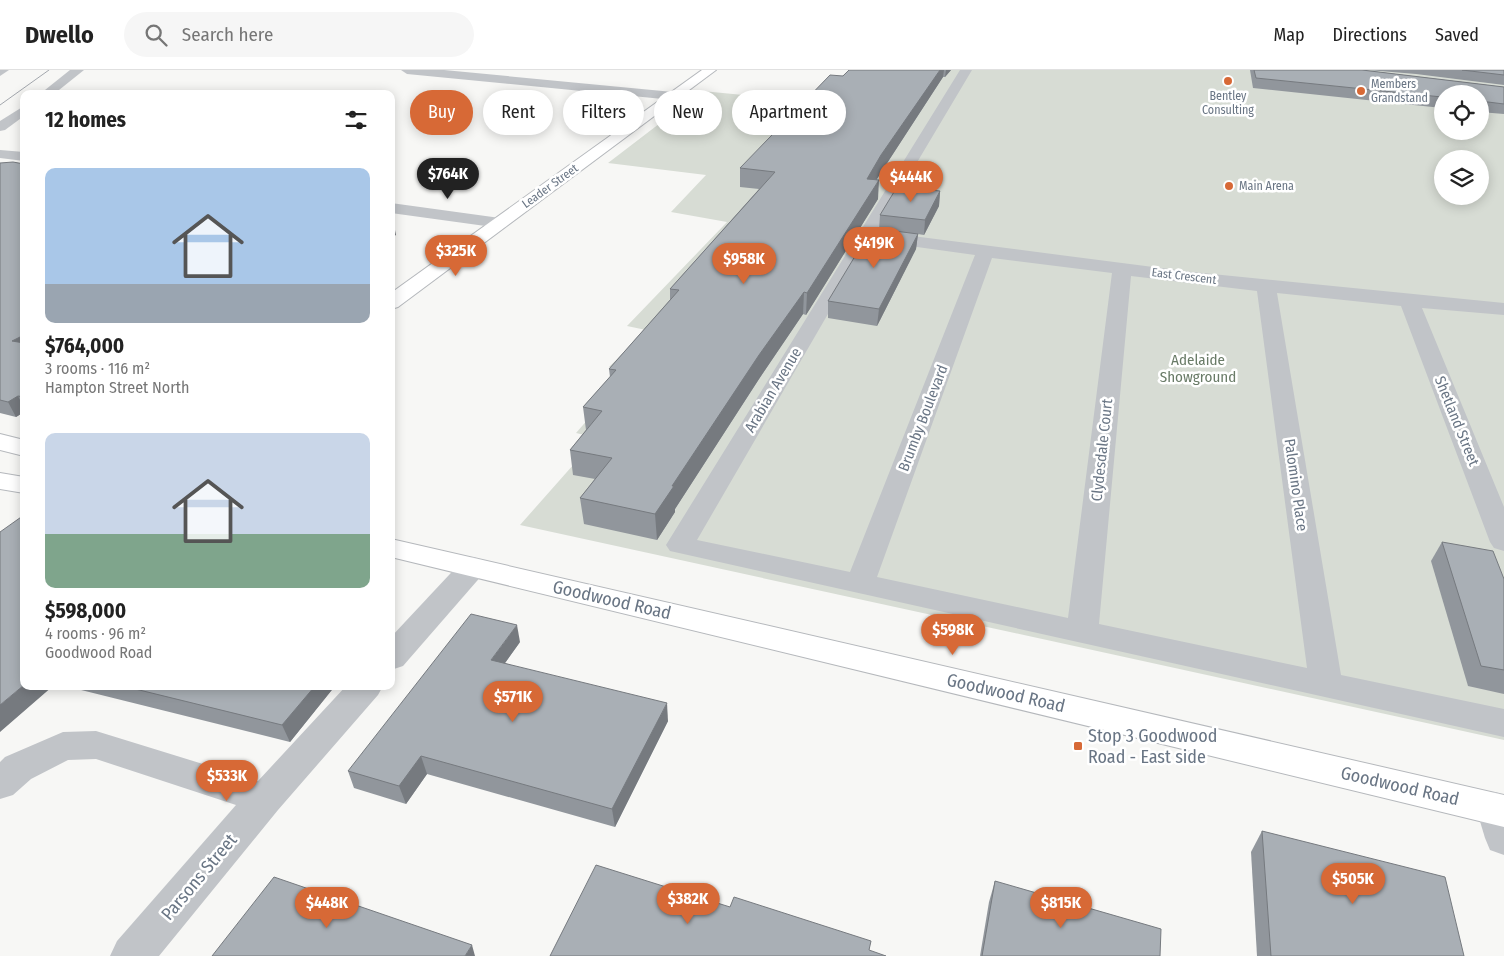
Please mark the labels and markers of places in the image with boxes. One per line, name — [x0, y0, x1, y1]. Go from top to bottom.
marker: Bentley Consulting — [1222, 75, 1234, 87]
place label: Members Grandstand — [1371, 77, 1428, 105]
marker: Members Grandstand — [1355, 85, 1367, 97]
place label: Bentley Consulting — [1202, 89, 1254, 117]
pin: $764K — [413, 158, 483, 200]
pin: $444K — [876, 160, 946, 203]
place label: Main Arena — [1239, 179, 1294, 193]
marker: Main Arena — [1223, 180, 1235, 192]
pin: $419K — [839, 226, 909, 269]
pin: $325K — [421, 234, 491, 277]
pin: $958K — [709, 242, 779, 285]
pin: $598K — [918, 614, 988, 656]
pin: $571K — [478, 680, 548, 723]
place label: Stop 3 Goodwood Road - East side — [1088, 725, 1217, 768]
marker: Stop 3 Goodwood Road - East side — [1072, 740, 1084, 752]
pin: $533K — [192, 760, 262, 802]
pin: $505K — [1318, 862, 1388, 905]
pin: $382K — [653, 882, 723, 925]
pin: $448K — [292, 886, 362, 929]
pin: $815K — [1026, 886, 1096, 929]

